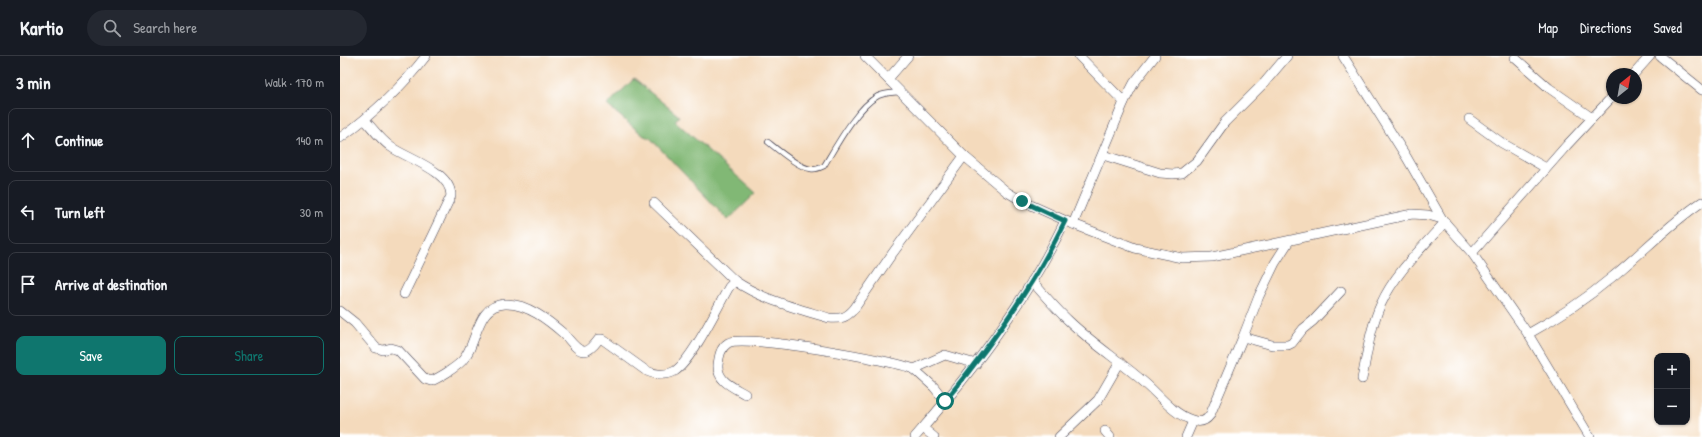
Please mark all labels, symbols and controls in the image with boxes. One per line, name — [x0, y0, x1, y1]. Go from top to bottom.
search box — [87, 10, 367, 46]
text: Kartio — [20, 15, 63, 41]
icon: search — [101, 17, 123, 39]
text: Search here — [133, 17, 197, 38]
text: Map — [1538, 18, 1558, 37]
text: Directions — [1580, 18, 1631, 37]
text: Saved — [1653, 18, 1682, 37]
north arrow — [1606, 68, 1642, 104]
text: 3 min — [16, 71, 51, 94]
text: Walk · 170 m — [265, 73, 324, 91]
icon: ahead — [17, 129, 39, 151]
text: Continue — [55, 130, 103, 151]
text: 140 m — [296, 131, 323, 149]
route end — [1013, 192, 1031, 210]
icon: left — [17, 201, 39, 223]
text: Turn left — [55, 202, 105, 223]
text: 30 m — [300, 203, 323, 221]
icon: arrive — [17, 273, 39, 295]
text: Arrive at destination — [55, 274, 167, 295]
button: Save — [16, 336, 166, 375]
button: Share — [174, 336, 324, 375]
map controls — [1654, 353, 1690, 425]
button: + — [1654, 353, 1690, 389]
button: − — [1654, 389, 1690, 425]
route start — [936, 392, 954, 410]

